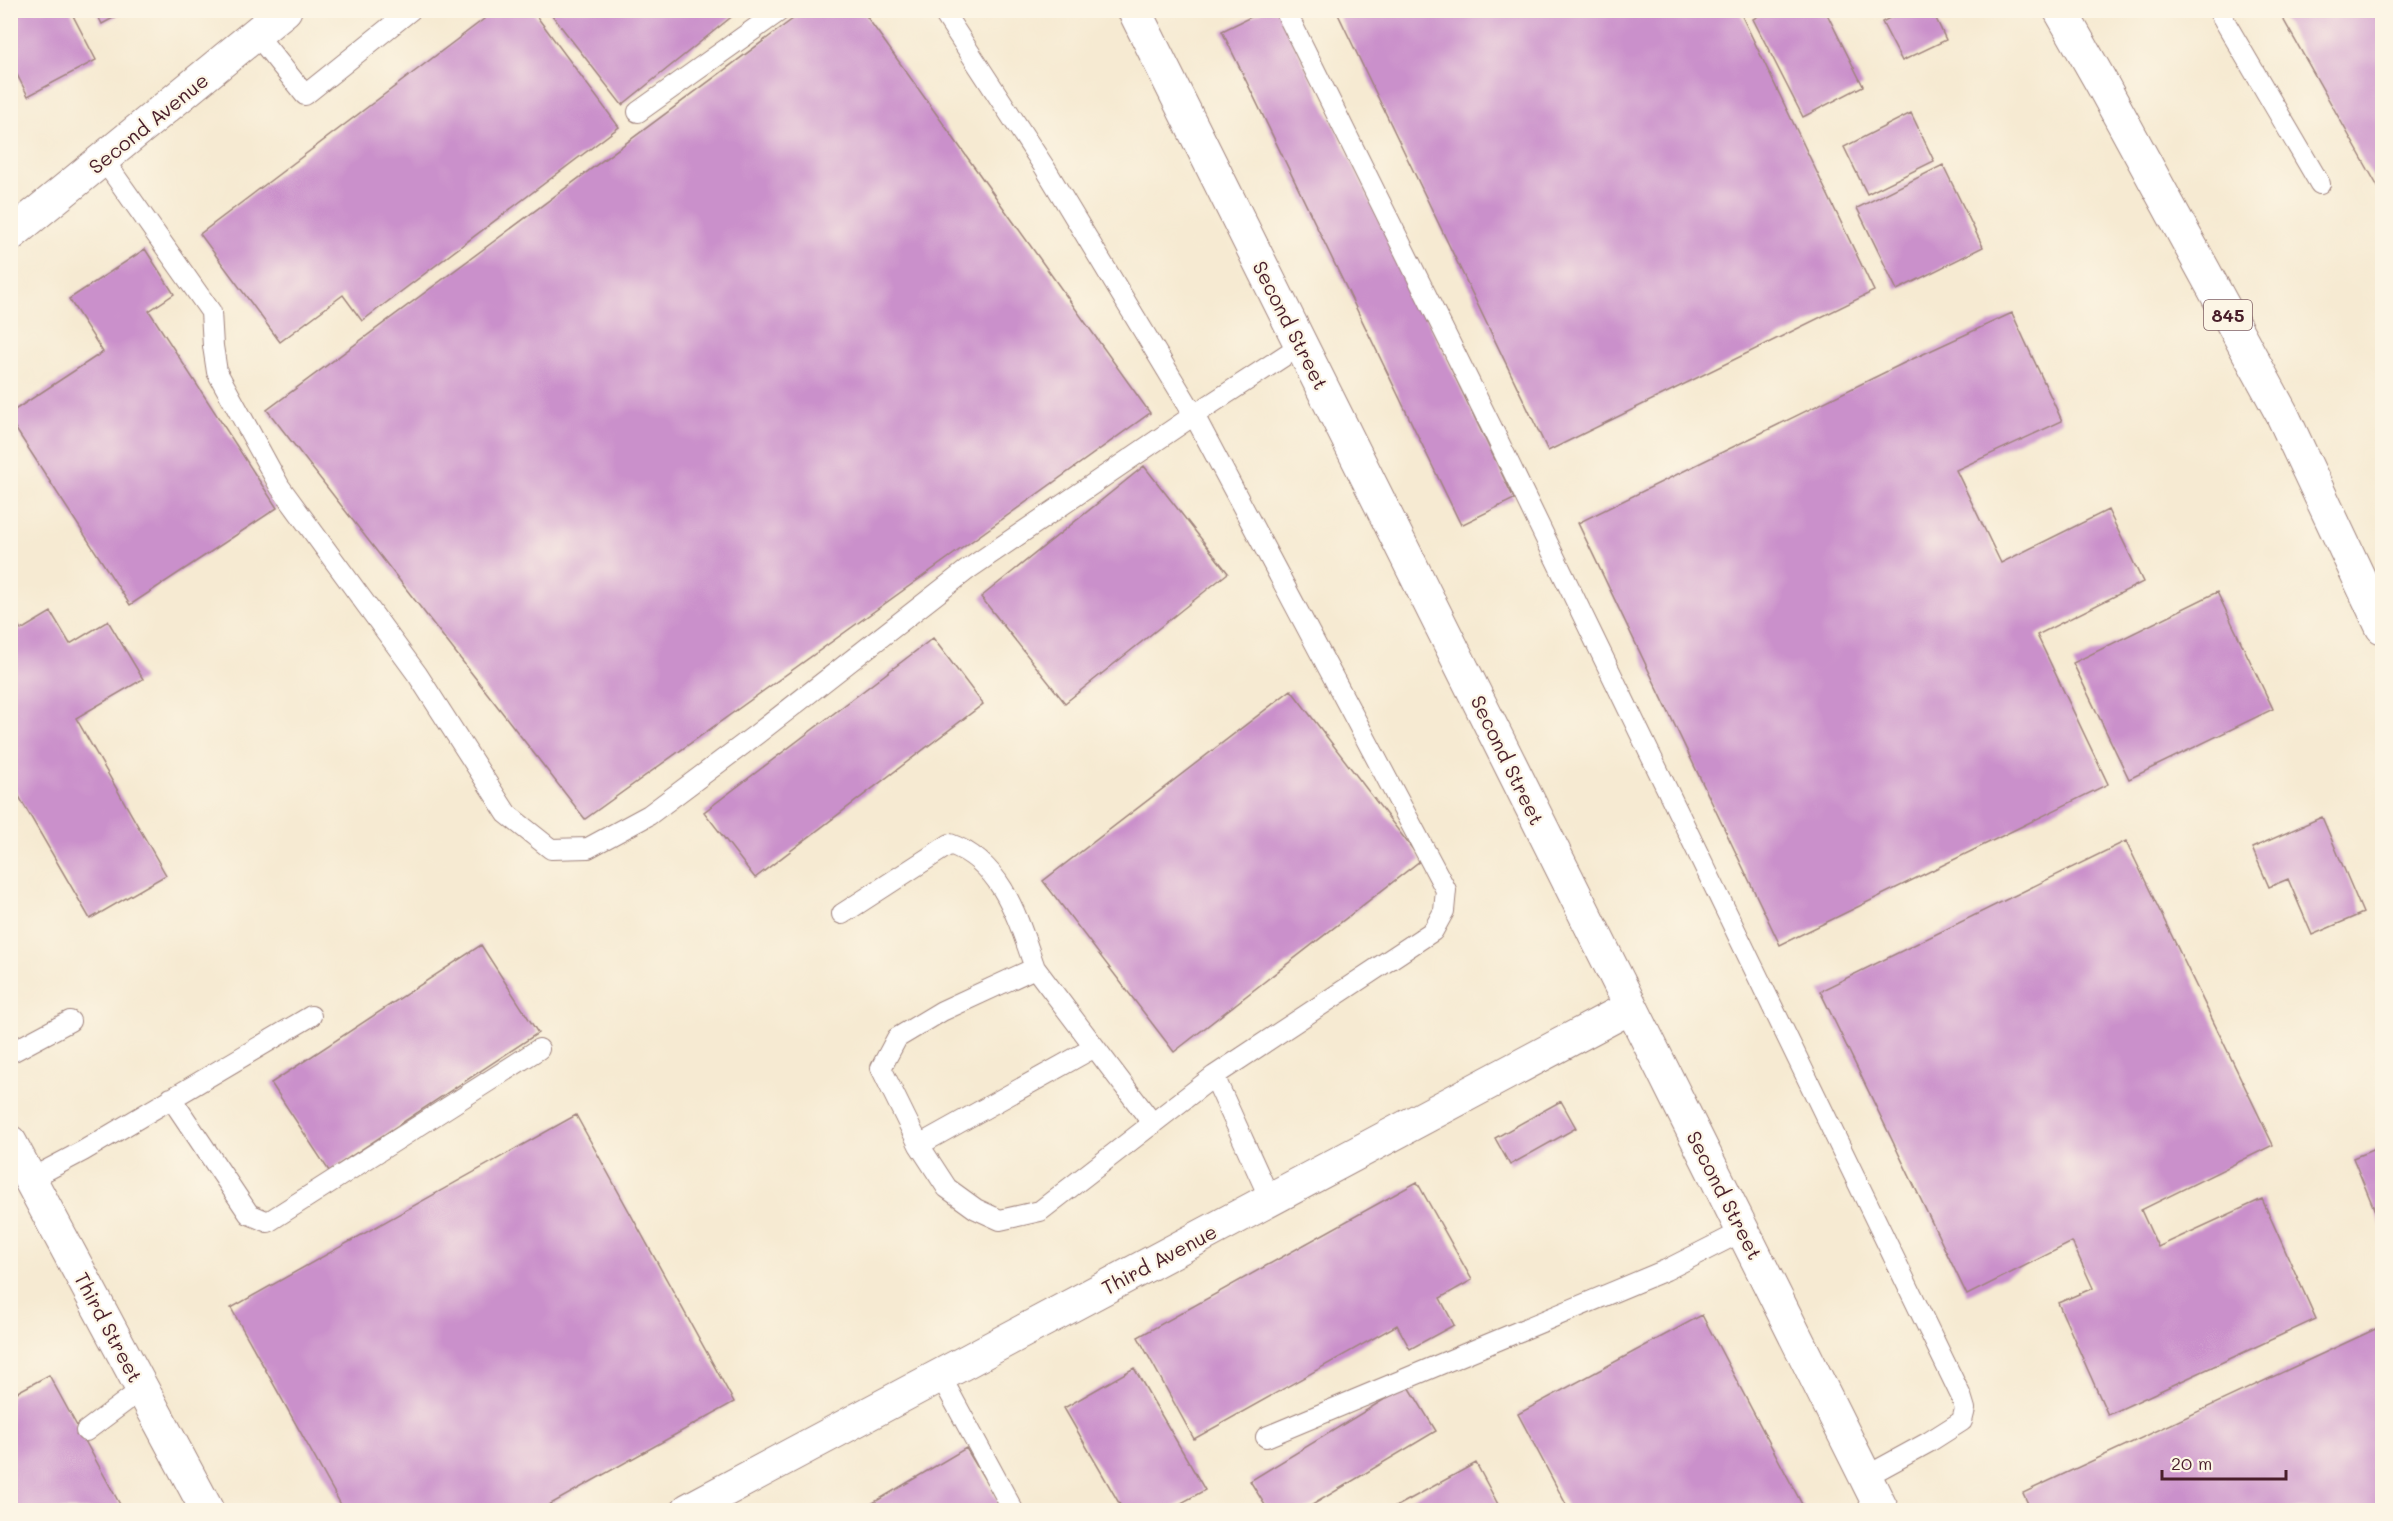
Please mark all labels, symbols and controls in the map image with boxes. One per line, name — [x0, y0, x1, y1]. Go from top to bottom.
street label: Second Avenue — [83, 67, 213, 179]
street label: Second Street — [1247, 256, 1335, 394]
road number: 845 — [2204, 300, 2252, 330]
street label: Second Street — [1465, 691, 1551, 829]
street label: Second Street — [1681, 1126, 1769, 1264]
street label: Third Avenue — [1097, 1218, 1221, 1300]
street label: Third Street — [69, 1267, 149, 1387]
scale bar — [2162, 1443, 2286, 1481]
text: 20 m — [2171, 1451, 2212, 1475]

